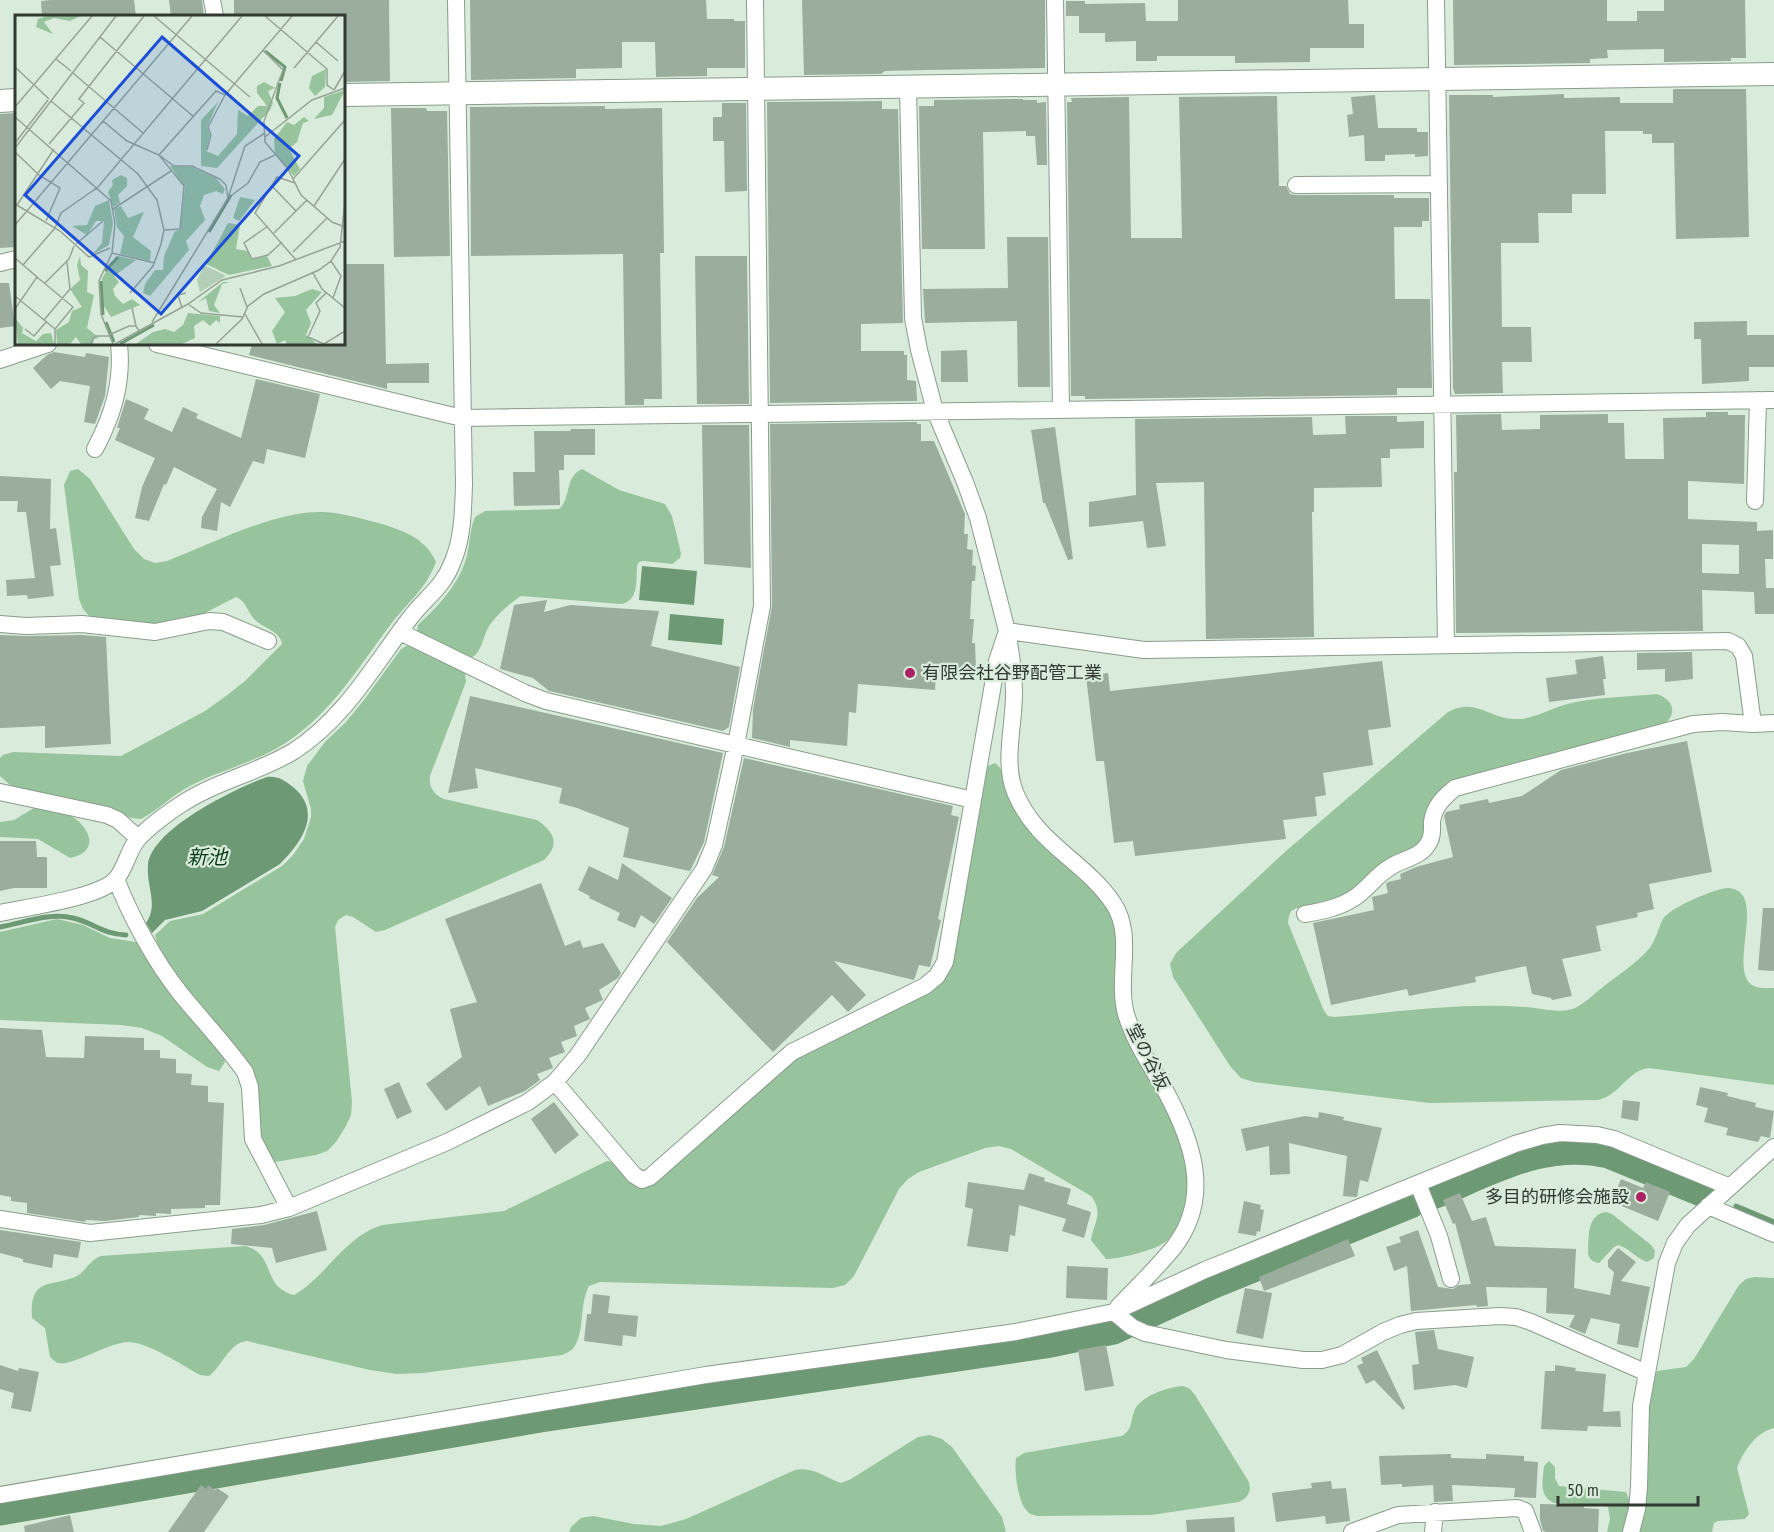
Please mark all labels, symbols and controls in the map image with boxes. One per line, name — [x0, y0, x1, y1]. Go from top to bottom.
inset map — [15, 15, 345, 345]
place label: 有限会社谷野配管工業 — [922, 661, 1102, 684]
marker: 有限会社谷野配管工業 — [903, 666, 917, 680]
water label: 新池 — [187, 844, 229, 870]
street label: 堂の谷坂 — [1122, 1019, 1175, 1094]
place label: 多目的研修会施設 — [1485, 1185, 1629, 1208]
marker: 多目的研修会施設 — [1634, 1190, 1648, 1204]
scale bar — [1558, 1469, 1698, 1507]
text: 50 m — [1567, 1478, 1599, 1501]

